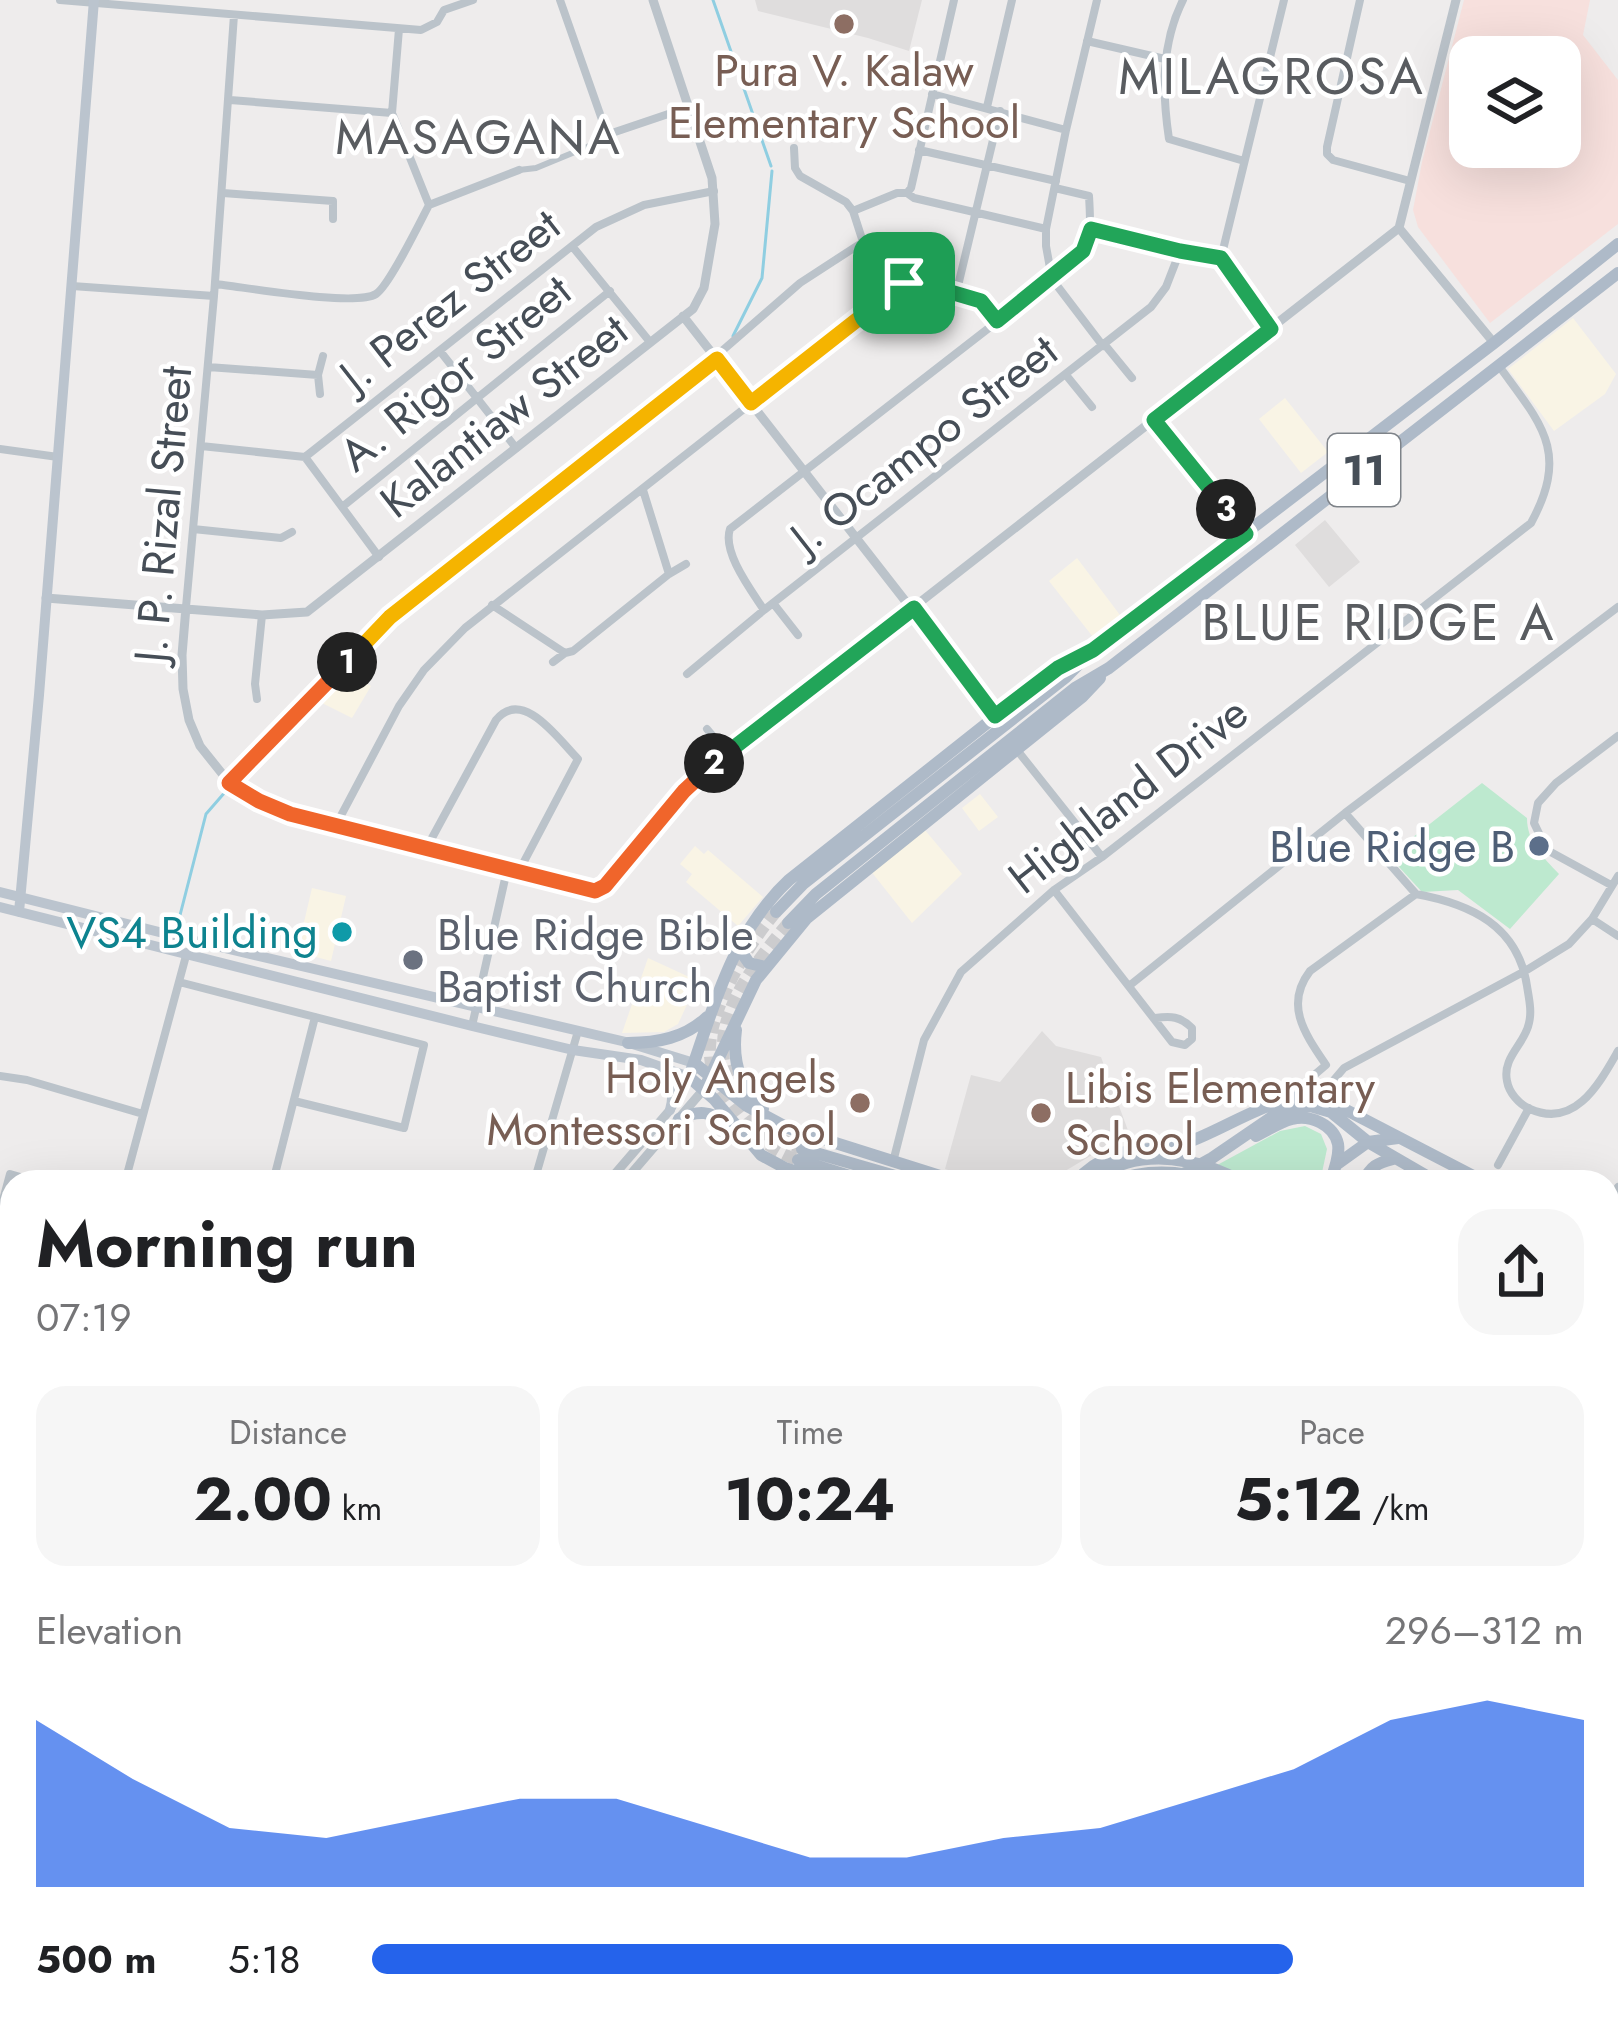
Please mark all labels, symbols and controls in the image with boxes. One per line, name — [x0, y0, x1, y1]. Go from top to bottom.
marker: Pura V. Kalaw Elementary School — [831, 11, 857, 37]
map controls — [1449, 36, 1581, 168]
button: layers — [1449, 36, 1581, 168]
place label: Pura V. Kalaw Elementary School — [668, 38, 1020, 155]
district label: MILAGROSA — [1118, 39, 1426, 113]
district label: MASAGANA — [335, 103, 623, 172]
street label: J. Perez Street — [322, 193, 574, 410]
pin — [853, 232, 955, 334]
icon: arrive — [871, 250, 937, 316]
street label: A. Rigor Street — [325, 259, 585, 487]
street label: Kalantiaw Street — [367, 299, 642, 533]
street label: J. Ocampo Street — [773, 319, 1071, 572]
street label: J. P. Rizal Street — [117, 363, 208, 670]
road number: 11 — [1328, 434, 1400, 506]
pin: 3 — [1196, 479, 1256, 539]
text: 3 — [1216, 485, 1236, 532]
district label: BLUE RIDGE A — [1202, 585, 1556, 659]
pin: 1 — [317, 632, 377, 692]
text: 1 — [339, 638, 355, 685]
street label: Highland Drive — [995, 681, 1261, 909]
pin: 2 — [684, 733, 744, 793]
text: 2 — [703, 739, 725, 786]
place label: Blue Ridge B — [1269, 814, 1515, 879]
marker: Blue Ridge B — [1526, 833, 1552, 859]
place label: VS4 Building — [66, 900, 318, 965]
place label: Blue Ridge Bible Baptist Church — [437, 902, 754, 1019]
marker: VS4 Building — [329, 919, 355, 945]
marker: Blue Ridge Bible Baptist Church — [400, 947, 426, 973]
place label: Holy Angels Montessori School — [487, 1045, 836, 1162]
place label: Libis Elementary School — [1065, 1055, 1375, 1172]
marker: Holy Angels Montessori School — [847, 1090, 873, 1116]
marker: Libis Elementary School — [1028, 1100, 1054, 1126]
text: Morning run — [36, 1196, 418, 1292]
button: share — [1458, 1209, 1584, 1335]
text: 07:19 — [36, 1289, 132, 1346]
text: Distance — [229, 1409, 347, 1456]
text: Time — [777, 1409, 843, 1456]
text: Pace — [1299, 1409, 1365, 1456]
text: 2.00 — [194, 1456, 332, 1543]
text: 10:24 — [725, 1456, 895, 1543]
text: 5:12 — [1234, 1456, 1362, 1543]
text: km — [332, 1485, 382, 1532]
text: /km — [1362, 1485, 1430, 1532]
text: Elevation — [36, 1602, 183, 1659]
text: 296–312 m — [1385, 1602, 1584, 1659]
text: 500 m — [36, 1931, 156, 1988]
text: 5:18 — [228, 1931, 301, 1988]

